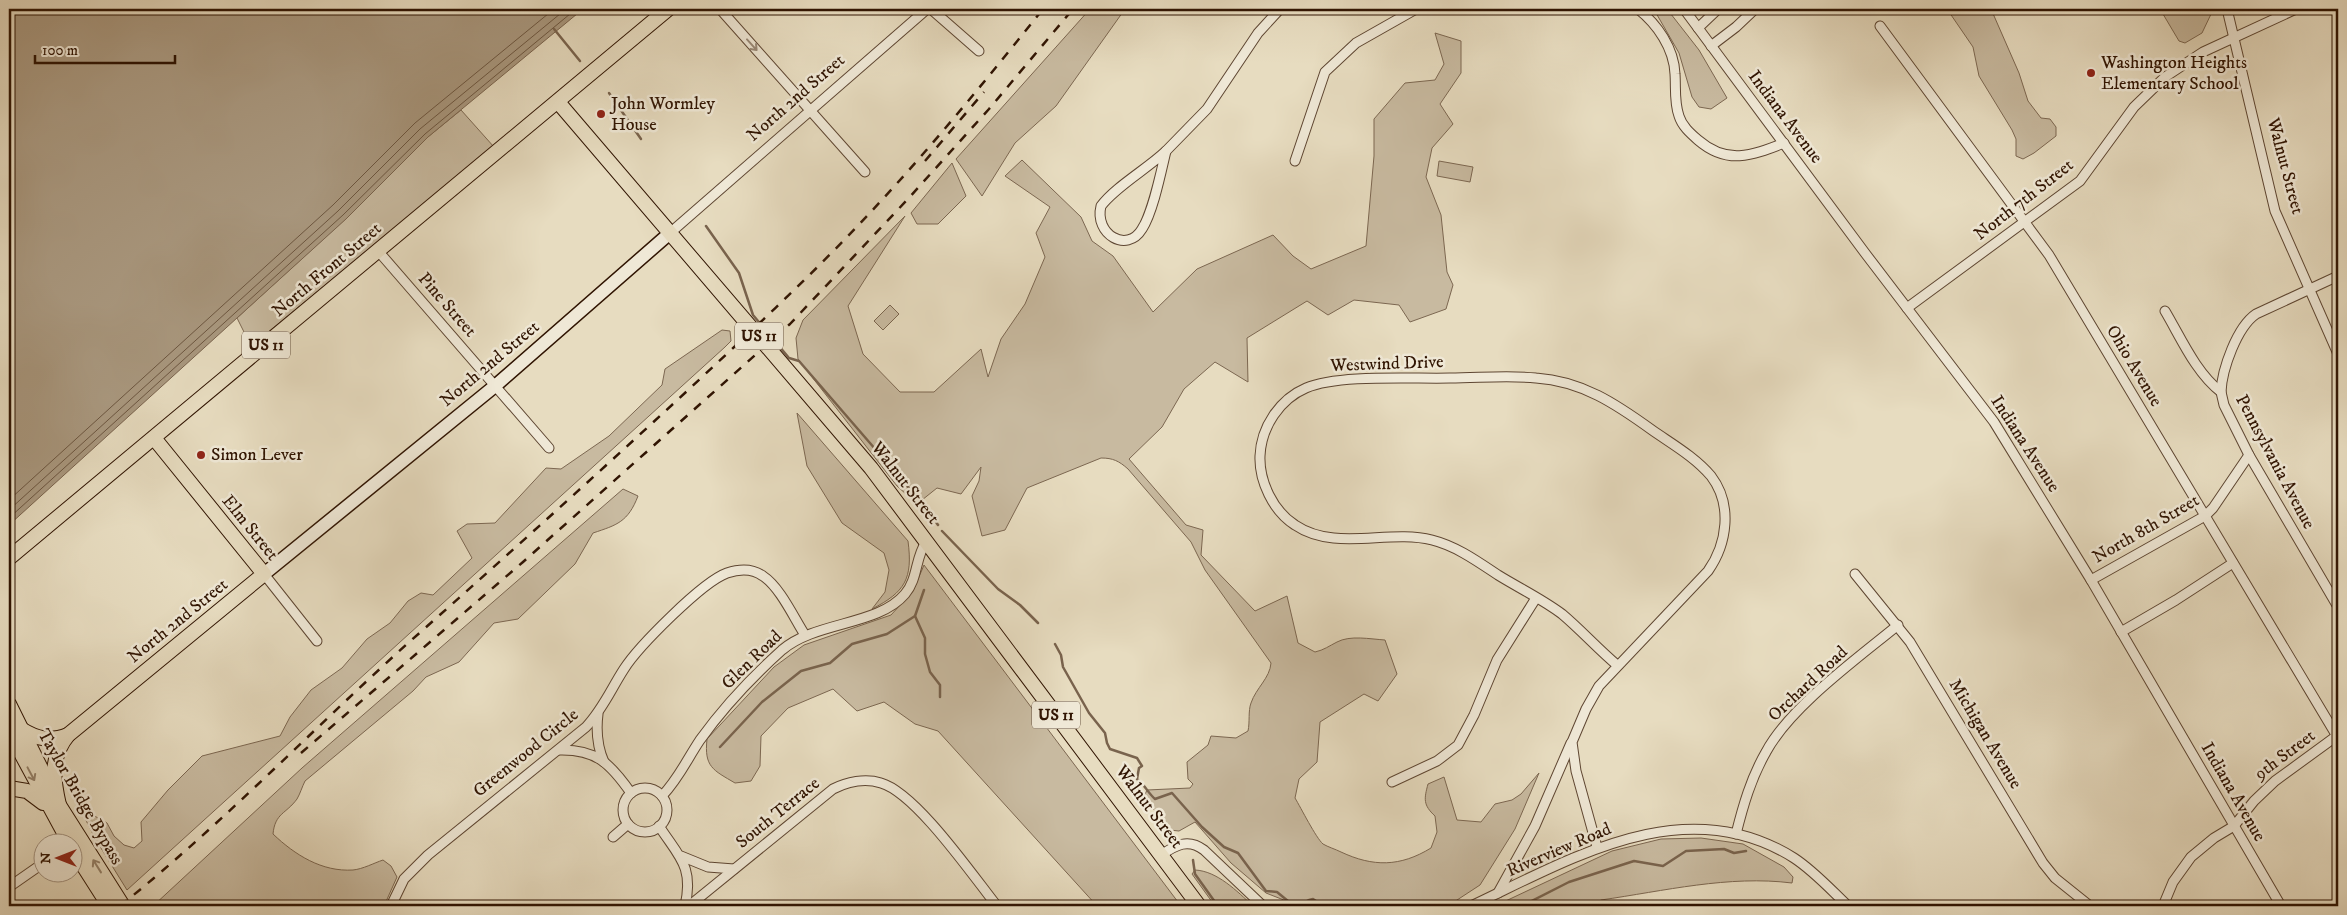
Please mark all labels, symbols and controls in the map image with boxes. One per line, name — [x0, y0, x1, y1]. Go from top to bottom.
scale bar — [35, 32, 175, 64]
one-way arrow — [746, 39, 758, 52]
text: 100 m — [42, 41, 78, 60]
street label: North 2nd Street — [743, 49, 850, 146]
place label: Washington Heights Elementary School — [2100, 52, 2247, 95]
street label: Indiana Avenue — [1743, 66, 1827, 168]
marker: Washington Heights Elementary School — [2085, 67, 2097, 79]
place label: John Wormley House — [609, 93, 716, 136]
marker: John Wormley House — [595, 108, 607, 120]
street label: Walnut Street — [2261, 115, 2308, 217]
street label: North 7th Street — [1970, 154, 2078, 246]
street label: North Front Street — [268, 218, 386, 322]
street label: Pine Street — [413, 268, 481, 342]
street label: North 2nd Street — [436, 316, 544, 412]
street label: Ohio Avenue — [2101, 321, 2167, 411]
road number: US 11 — [735, 322, 783, 350]
road number: US 11 — [242, 332, 290, 358]
street label: Westwind Drive — [1329, 351, 1444, 377]
street label: Pennsylvania Avenue — [2230, 391, 2320, 533]
street label: Indiana Avenue — [1986, 392, 2064, 496]
street label: Walnut Street — [865, 437, 944, 529]
place label: Simon Lever — [211, 444, 303, 466]
marker: Simon Lever — [195, 449, 207, 461]
street label: North 8th Street — [2089, 489, 2203, 568]
street label: Elm Street — [217, 491, 283, 565]
street label: North 2nd Street — [123, 574, 233, 668]
street label: Glen Road — [717, 626, 787, 694]
street label: Orchard Road — [1764, 642, 1852, 726]
street label: Michigan Avenue — [1944, 675, 2026, 793]
road number: US 11 — [1032, 702, 1080, 728]
street label: Greenwood Circle — [469, 704, 583, 802]
street label: Taylor Bridge Bypass — [32, 725, 128, 869]
street label: 9th Street — [2249, 725, 2320, 786]
street label: Indiana Avenue — [2196, 738, 2270, 846]
street label: Walnut Street — [1110, 760, 1188, 853]
one-way arrow — [27, 766, 36, 781]
street label: South Terrace — [732, 773, 824, 853]
street label: Riverview Road — [1503, 818, 1615, 882]
north arrow — [32, 832, 82, 882]
text: N — [37, 852, 55, 864]
one-way arrow — [91, 859, 101, 873]

